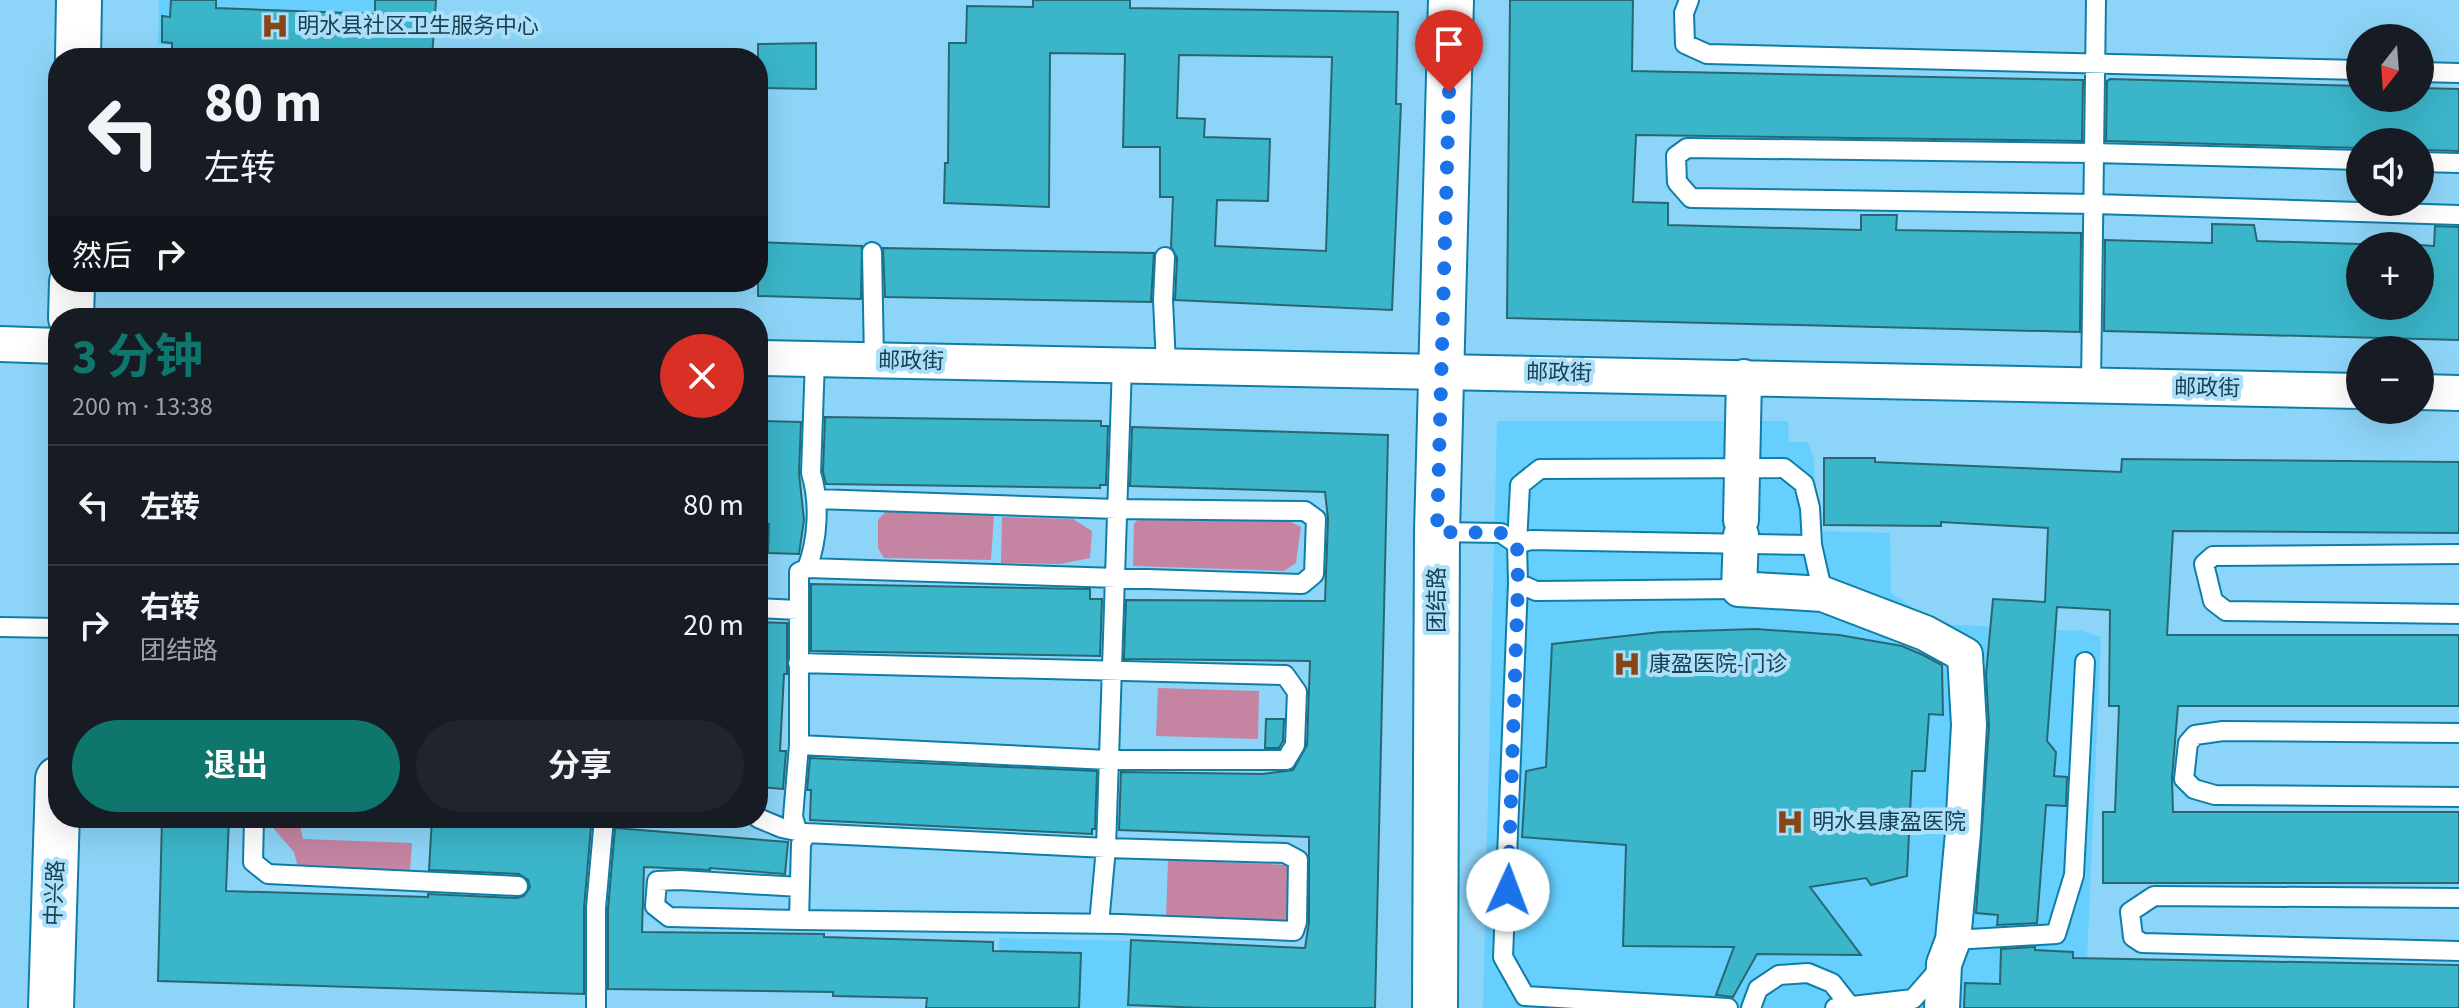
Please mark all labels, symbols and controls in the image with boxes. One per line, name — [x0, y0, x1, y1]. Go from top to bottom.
place label: 明水县社区卫生服务中心 — [297, 10, 539, 42]
pin — [1415, 10, 1483, 92]
hospital icon: 明水县社区卫生服务中心 — [260, 11, 290, 41]
icon: arrive — [1427, 22, 1471, 66]
north arrow — [2346, 24, 2434, 112]
map controls — [2346, 24, 2434, 424]
text: 80 m — [204, 64, 322, 143]
icon: left — [72, 80, 176, 184]
button: sound — [2346, 128, 2434, 216]
text: 左转 — [204, 143, 276, 194]
icon: right — [148, 232, 192, 276]
button: + — [2346, 232, 2434, 320]
text: 然后 — [72, 235, 132, 278]
text: 3 分钟 — [72, 324, 203, 392]
button: close — [660, 334, 744, 418]
button: − — [2346, 336, 2434, 424]
street label: 邮政街 — [878, 344, 944, 378]
street label: 邮政街 — [1526, 356, 1592, 390]
street label: 邮政街 — [2174, 371, 2240, 405]
text: 200 m · 13:38 — [72, 388, 213, 425]
icon: left — [72, 483, 116, 527]
text: 80 m — [683, 484, 744, 527]
text: 左转 — [140, 486, 200, 529]
street label: 团结路 — [1421, 567, 1453, 633]
text: 右转 — [140, 586, 200, 629]
icon: right — [72, 603, 116, 647]
text: 20 m — [683, 604, 744, 647]
text: 团结路 — [140, 632, 218, 669]
place label: 康盈医院-门诊 — [1649, 648, 1788, 680]
hospital icon: 康盈医院-门诊 — [1612, 649, 1642, 679]
button: 退出 — [72, 720, 400, 812]
button: 分享 — [416, 720, 744, 812]
place label: 明水县康盈医院 — [1812, 806, 1966, 838]
hospital icon: 明水县康盈医院 — [1775, 807, 1805, 837]
position arrow — [1466, 848, 1550, 932]
street label: 中兴路 — [38, 859, 72, 927]

